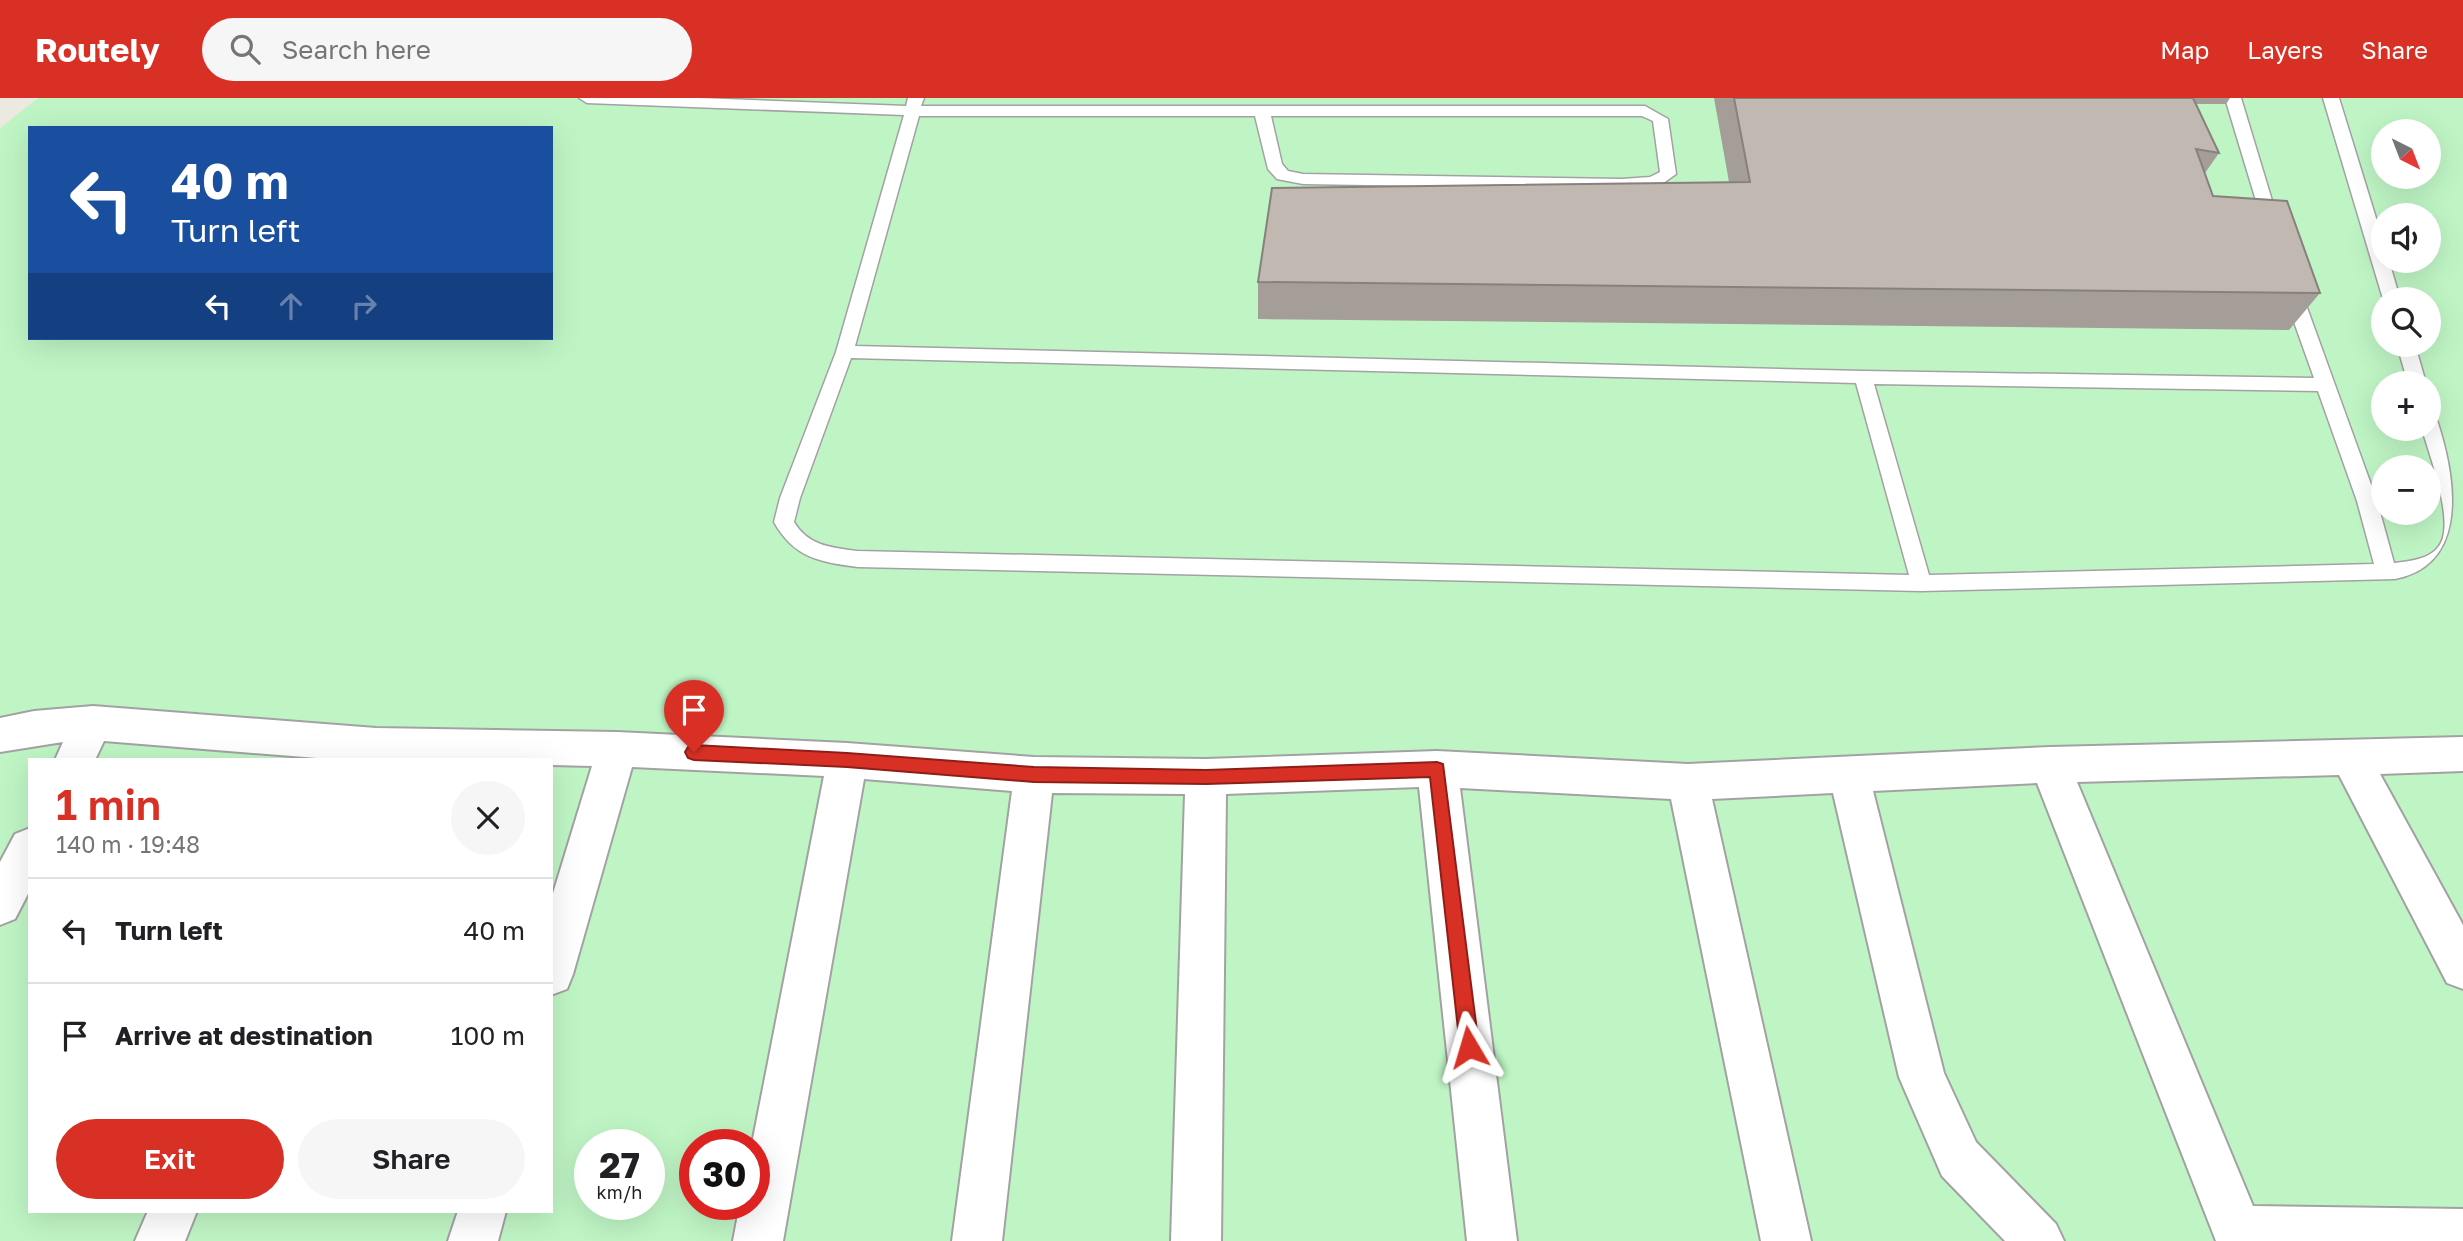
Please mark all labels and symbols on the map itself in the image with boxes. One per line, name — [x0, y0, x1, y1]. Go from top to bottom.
north arrow — [2371, 119, 2441, 189]
pin — [664, 680, 724, 752]
position arrow — [1432, 1010, 1506, 1084]
speed limit sign: 30 — [679, 1129, 770, 1220]

